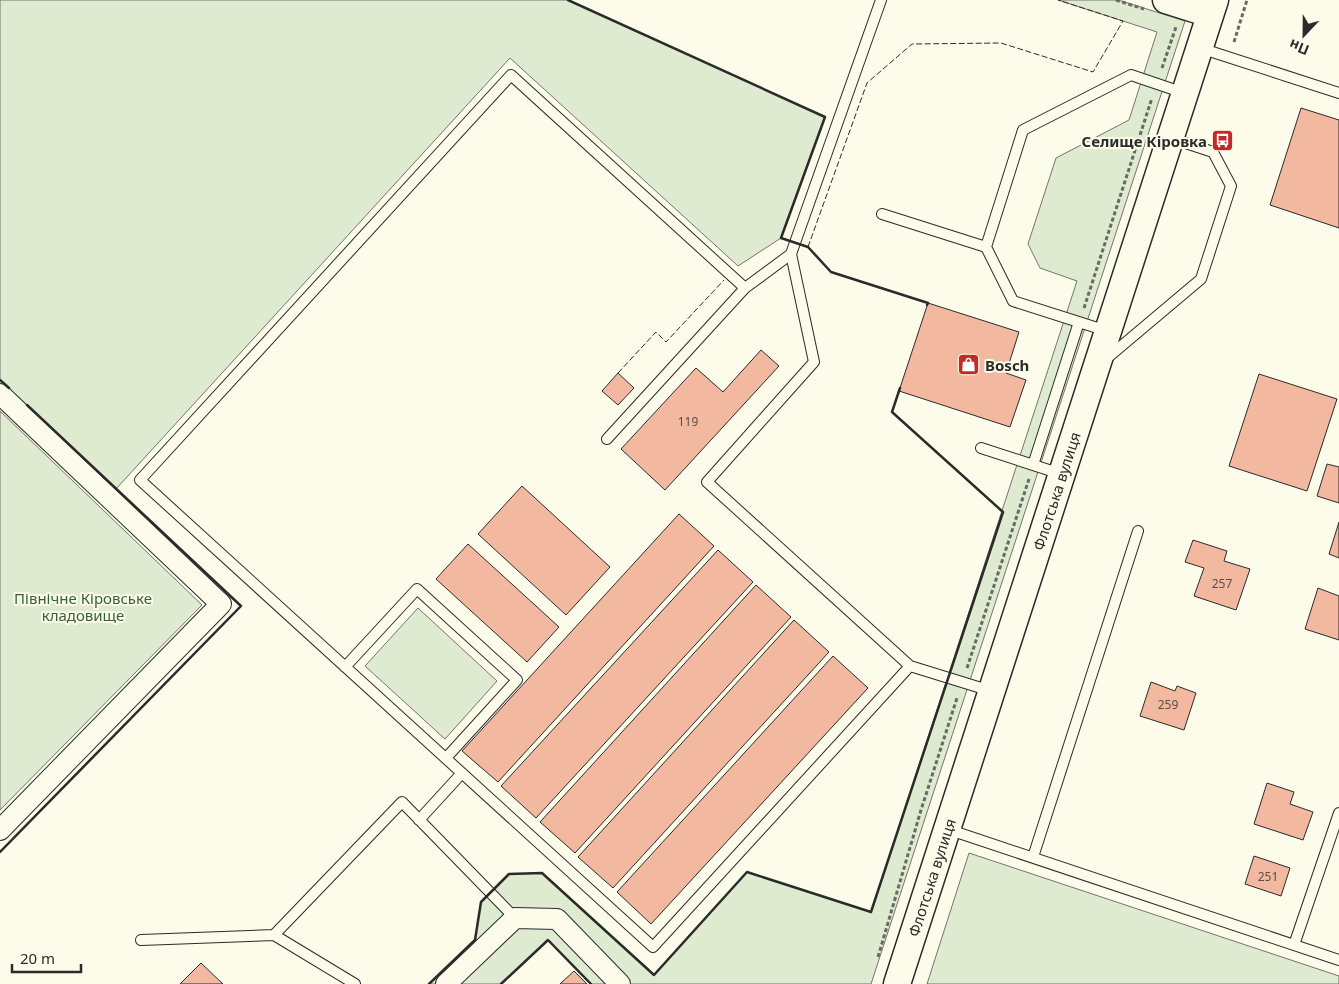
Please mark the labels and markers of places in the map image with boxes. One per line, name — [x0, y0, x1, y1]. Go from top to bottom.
bus stop icon: Селище Кіровка — [1211, 129, 1235, 153]
place label: Селище Кіровка — [1081, 131, 1207, 151]
shop icon: Bosch — [957, 353, 981, 377]
place label: Bosch — [985, 355, 1029, 375]

